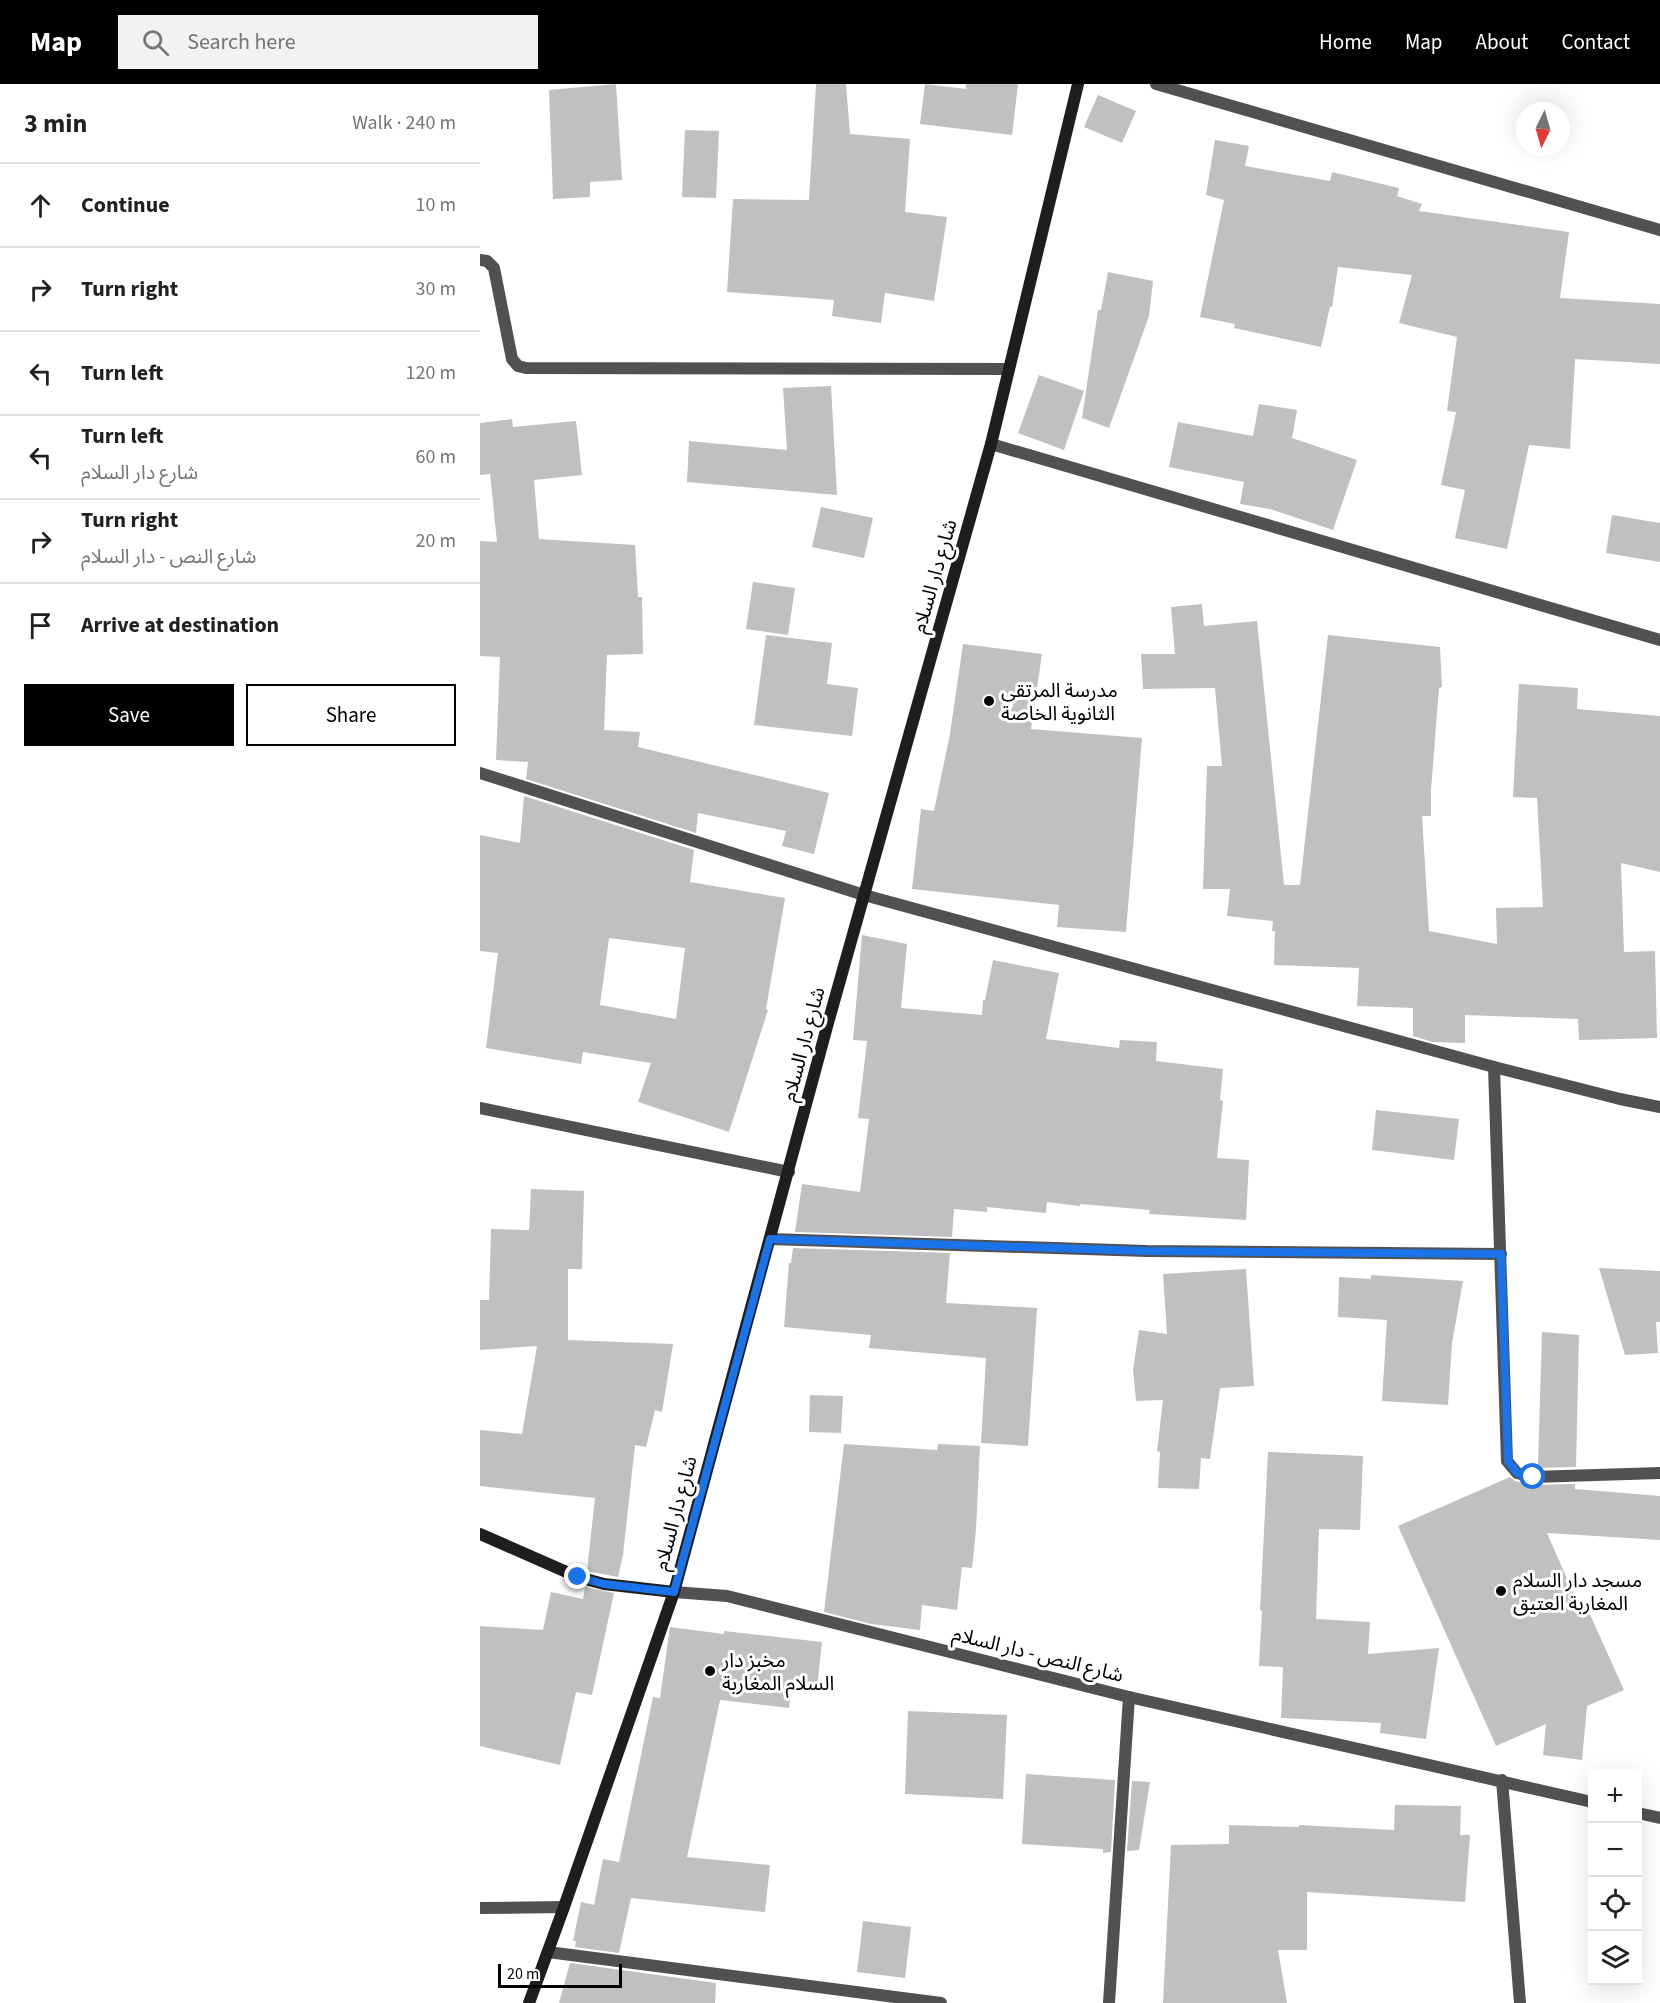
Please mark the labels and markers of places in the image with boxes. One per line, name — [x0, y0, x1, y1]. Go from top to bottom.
place label: مدرسة المرتقي الثانوية الخاصة — [1001, 677, 1118, 728]
marker: مدرسة المرتقي الثانوية الخاصة — [982, 694, 996, 708]
place label: مسجد دار السلام المغاربة العتيق — [1513, 1567, 1642, 1618]
marker: مسجد دار السلام المغاربة العتيق — [1494, 1584, 1508, 1598]
place label: مخبز دار السلام المغاربة — [721, 1647, 834, 1698]
marker: مخبز دار السلام المغاربة — [703, 1664, 717, 1678]

